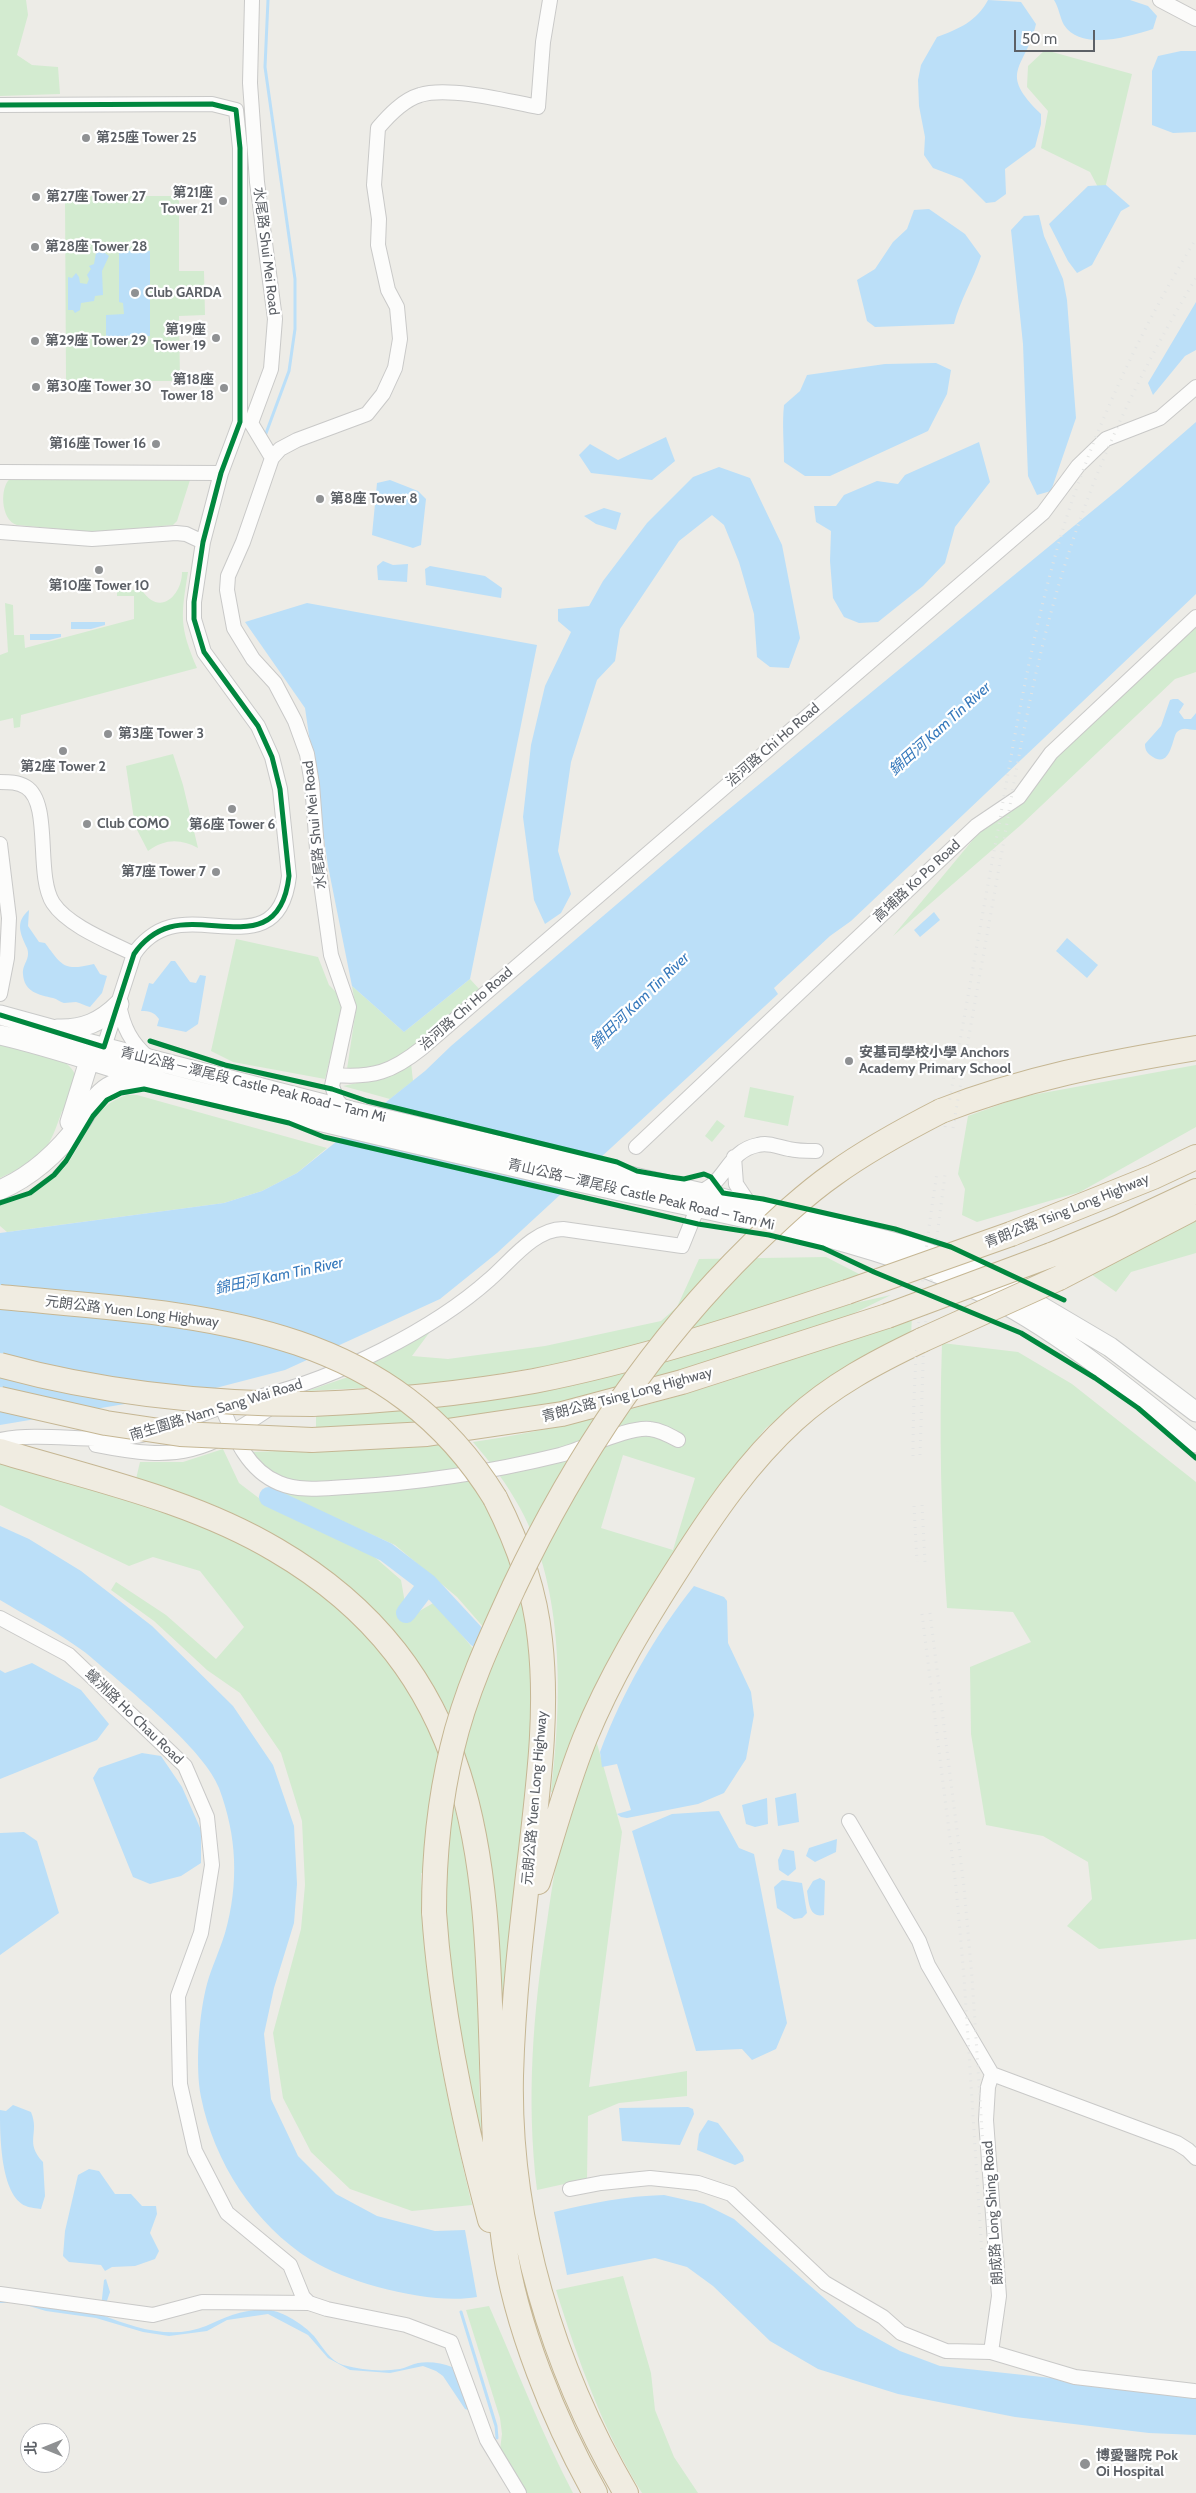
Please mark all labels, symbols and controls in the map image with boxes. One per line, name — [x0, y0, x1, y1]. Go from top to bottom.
scale bar — [1016, 20, 1097, 52]
text: 50 m — [1022, 30, 1057, 48]
place label: 第25座 Tower 25 — [96, 130, 197, 146]
marker: 第25座 Tower 25 — [80, 132, 92, 144]
place label: 第21座 Tower 21 — [161, 185, 213, 218]
street label: 水尾路 Shui Mei Road — [250, 186, 282, 316]
place label: 第27座 Tower 27 — [46, 189, 146, 205]
marker: 第27座 Tower 27 — [30, 191, 42, 203]
marker: 第21座 Tower 21 — [217, 195, 229, 207]
place label: 第28座 Tower 28 — [45, 239, 148, 255]
marker: 第28座 Tower 28 — [29, 241, 41, 253]
place label: Club GARDA — [145, 285, 221, 301]
marker: Club GARDA — [129, 287, 141, 299]
place label: 第19座 Tower 19 — [153, 322, 206, 354]
marker: 第19座 Tower 19 — [210, 332, 222, 344]
place label: 第29座 Tower 29 — [45, 333, 146, 349]
marker: 第29座 Tower 29 — [29, 335, 41, 347]
place label: 第18座 Tower 18 — [161, 372, 214, 404]
place label: 第30座 Tower 30 — [46, 379, 152, 395]
marker: 第30座 Tower 30 — [30, 381, 42, 393]
marker: 第18座 Tower 18 — [218, 382, 230, 394]
place label: 第16座 Tower 16 — [49, 436, 146, 452]
marker: 第16座 Tower 16 — [150, 438, 162, 450]
place label: 第8座 Tower 8 — [330, 491, 418, 507]
marker: 第8座 Tower 8 — [314, 493, 326, 505]
marker: 第10座 Tower 10 — [93, 564, 105, 576]
place label: 第10座 Tower 10 — [49, 578, 149, 594]
water label: 錦田河 Kam Tin River — [885, 679, 995, 779]
street label: 治河路 Chi Ho Road — [723, 700, 823, 790]
place label: 第3座 Tower 3 — [118, 726, 204, 742]
marker: 第3座 Tower 3 — [102, 728, 114, 740]
marker: 第2座 Tower 2 — [57, 745, 69, 757]
place label: 第2座 Tower 2 — [20, 759, 106, 775]
street label: 水尾路 Shui Mei Road — [300, 760, 330, 890]
marker: 第6座 Tower 6 — [226, 803, 238, 815]
place label: Club COMO — [97, 816, 169, 832]
place label: 第6座 Tower 6 — [189, 817, 275, 833]
marker: Club COMO — [81, 818, 93, 830]
street label: 高埔路 Ko Po Road — [870, 836, 964, 926]
place label: 第7座 Tower 7 — [121, 864, 206, 880]
marker: 第7座 Tower 7 — [210, 866, 222, 878]
water label: 錦田河 Kam Tin River — [587, 949, 693, 1053]
street label: 治河路 Chi Ho Road — [416, 964, 516, 1054]
street label: 青山公路－潭尾段 Castle Peak Road – Tam Mi — [119, 1044, 387, 1126]
place label: 安基司學校小學 Anchors Academy Primary School — [859, 1045, 1011, 1078]
marker: 安基司學校小學 Anchors Academy Primary School — [843, 1055, 855, 1067]
street label: 青山公路－潭尾段 Castle Peak Road – Tam Mi — [506, 1156, 776, 1234]
street label: 青朗公路 Tsing Long Highway — [982, 1170, 1152, 1252]
water label: 錦田河 Kam Tin River — [213, 1254, 345, 1298]
street label: 元朗公路 Yuen Long Highway — [44, 1293, 220, 1331]
street label: 青朗公路 Tsing Long Highway — [540, 1364, 714, 1426]
street label: 南生圍路 Nam Sang Wai Road — [128, 1376, 304, 1444]
street label: 蠔洲路 Ho Chau Road — [82, 1666, 186, 1768]
street label: 元朗公路 Yuen Long Highway — [519, 1710, 551, 1886]
street label: 朗成路 Long Shing Road — [980, 2140, 1006, 2286]
north arrow — [20, 2423, 70, 2473]
text: 北 — [22, 2441, 40, 2455]
place label: 博愛醫院 Pok Oi Hospital — [1096, 2448, 1178, 2480]
marker: 博愛醫院 Pok Oi Hospital — [1078, 2457, 1092, 2471]

